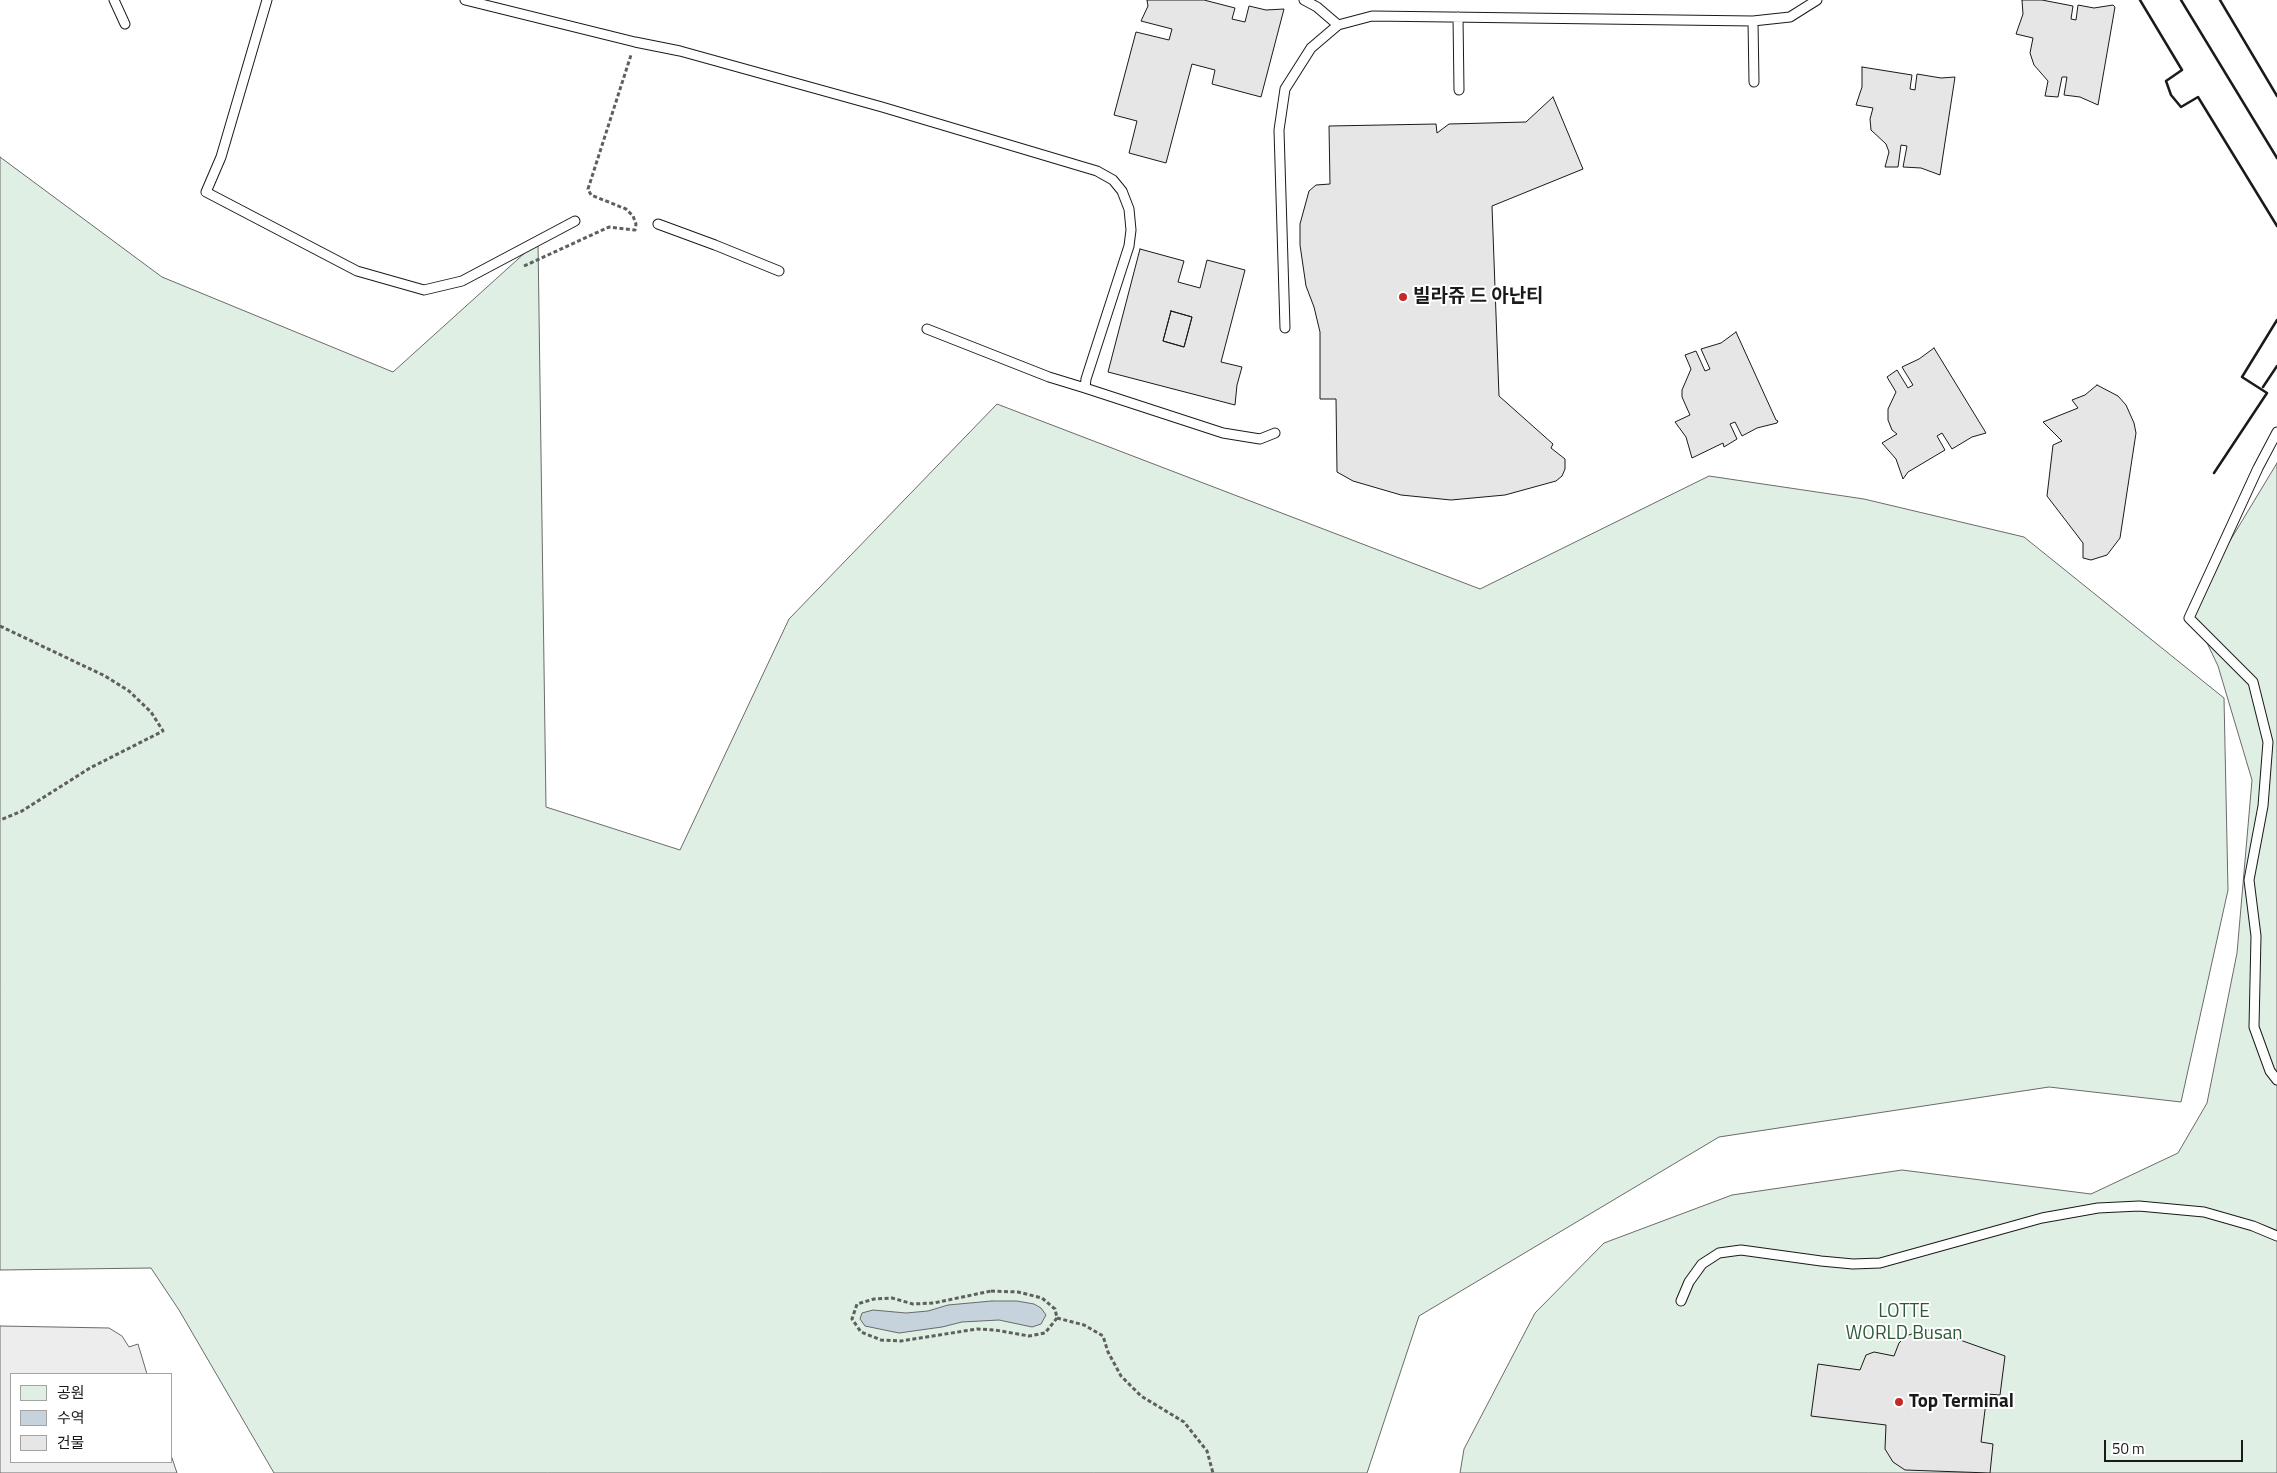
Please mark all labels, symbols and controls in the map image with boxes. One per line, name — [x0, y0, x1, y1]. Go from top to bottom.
place label: 빌라쥬 드 아난티 — [1413, 286, 1544, 308]
marker: 빌라쥬 드 아난티 — [1397, 291, 1409, 303]
park label: LOTTE WORLD Busan — [1846, 1301, 1962, 1345]
legend — [10, 1373, 172, 1463]
text: 공원 — [57, 1381, 85, 1404]
place label: Top Terminal — [1909, 1391, 2014, 1413]
marker: Top Terminal — [1893, 1396, 1905, 1408]
text: 수역 — [57, 1406, 85, 1429]
scale bar — [2107, 1430, 2246, 1462]
text: 건물 — [57, 1431, 85, 1454]
text: 50 m — [2112, 1437, 2145, 1460]

